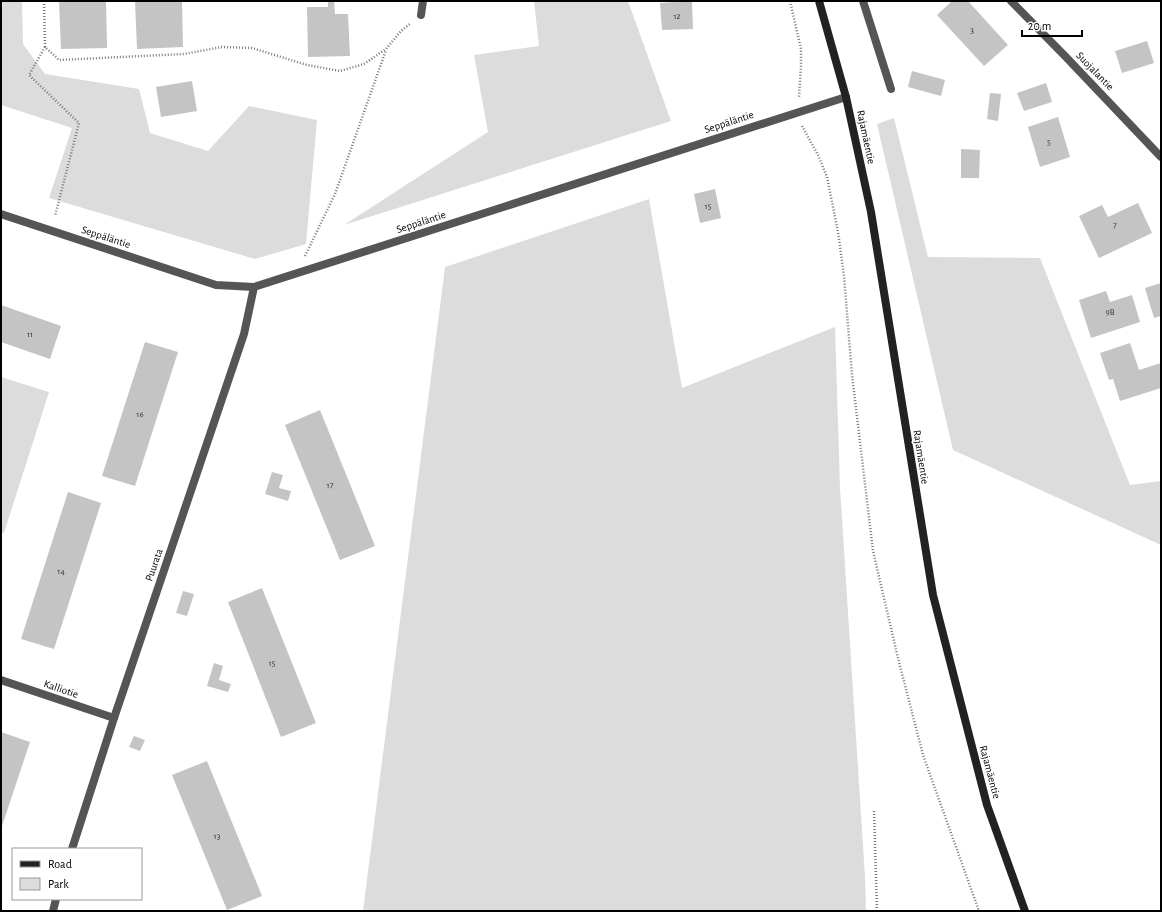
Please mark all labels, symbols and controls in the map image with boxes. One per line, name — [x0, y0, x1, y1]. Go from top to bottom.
house number: 12 — [673, 12, 681, 21]
scale bar — [1022, 12, 1082, 38]
text: 20 m — [1028, 20, 1051, 32]
house number: 3 — [970, 26, 974, 35]
street label: Suojalantie — [1074, 50, 1116, 92]
street label: Seppäläntie — [703, 109, 755, 135]
street label: Rajamäentie — [855, 109, 877, 165]
house number: 5 — [1047, 138, 1051, 147]
house number: 15 — [705, 202, 712, 211]
street label: Seppäläntie — [395, 209, 447, 235]
house number: 7 — [1113, 221, 1117, 230]
street label: Seppäläntie — [80, 224, 132, 250]
house number: 9B — [1105, 308, 1115, 317]
house number: 11 — [27, 330, 33, 339]
house number: 16 — [136, 410, 144, 419]
street label: Rajamäentie — [911, 429, 931, 485]
house number: 17 — [327, 481, 334, 490]
street label: Puurata — [143, 547, 165, 583]
house number: 14 — [57, 567, 65, 576]
house number: 15 — [269, 659, 276, 668]
street label: Kalliotie — [42, 678, 80, 700]
street label: Rajamäentie — [978, 744, 1002, 800]
house number: 13 — [214, 832, 221, 841]
legend — [12, 848, 142, 900]
text: Road — [48, 858, 72, 870]
text: Park — [48, 878, 69, 890]

